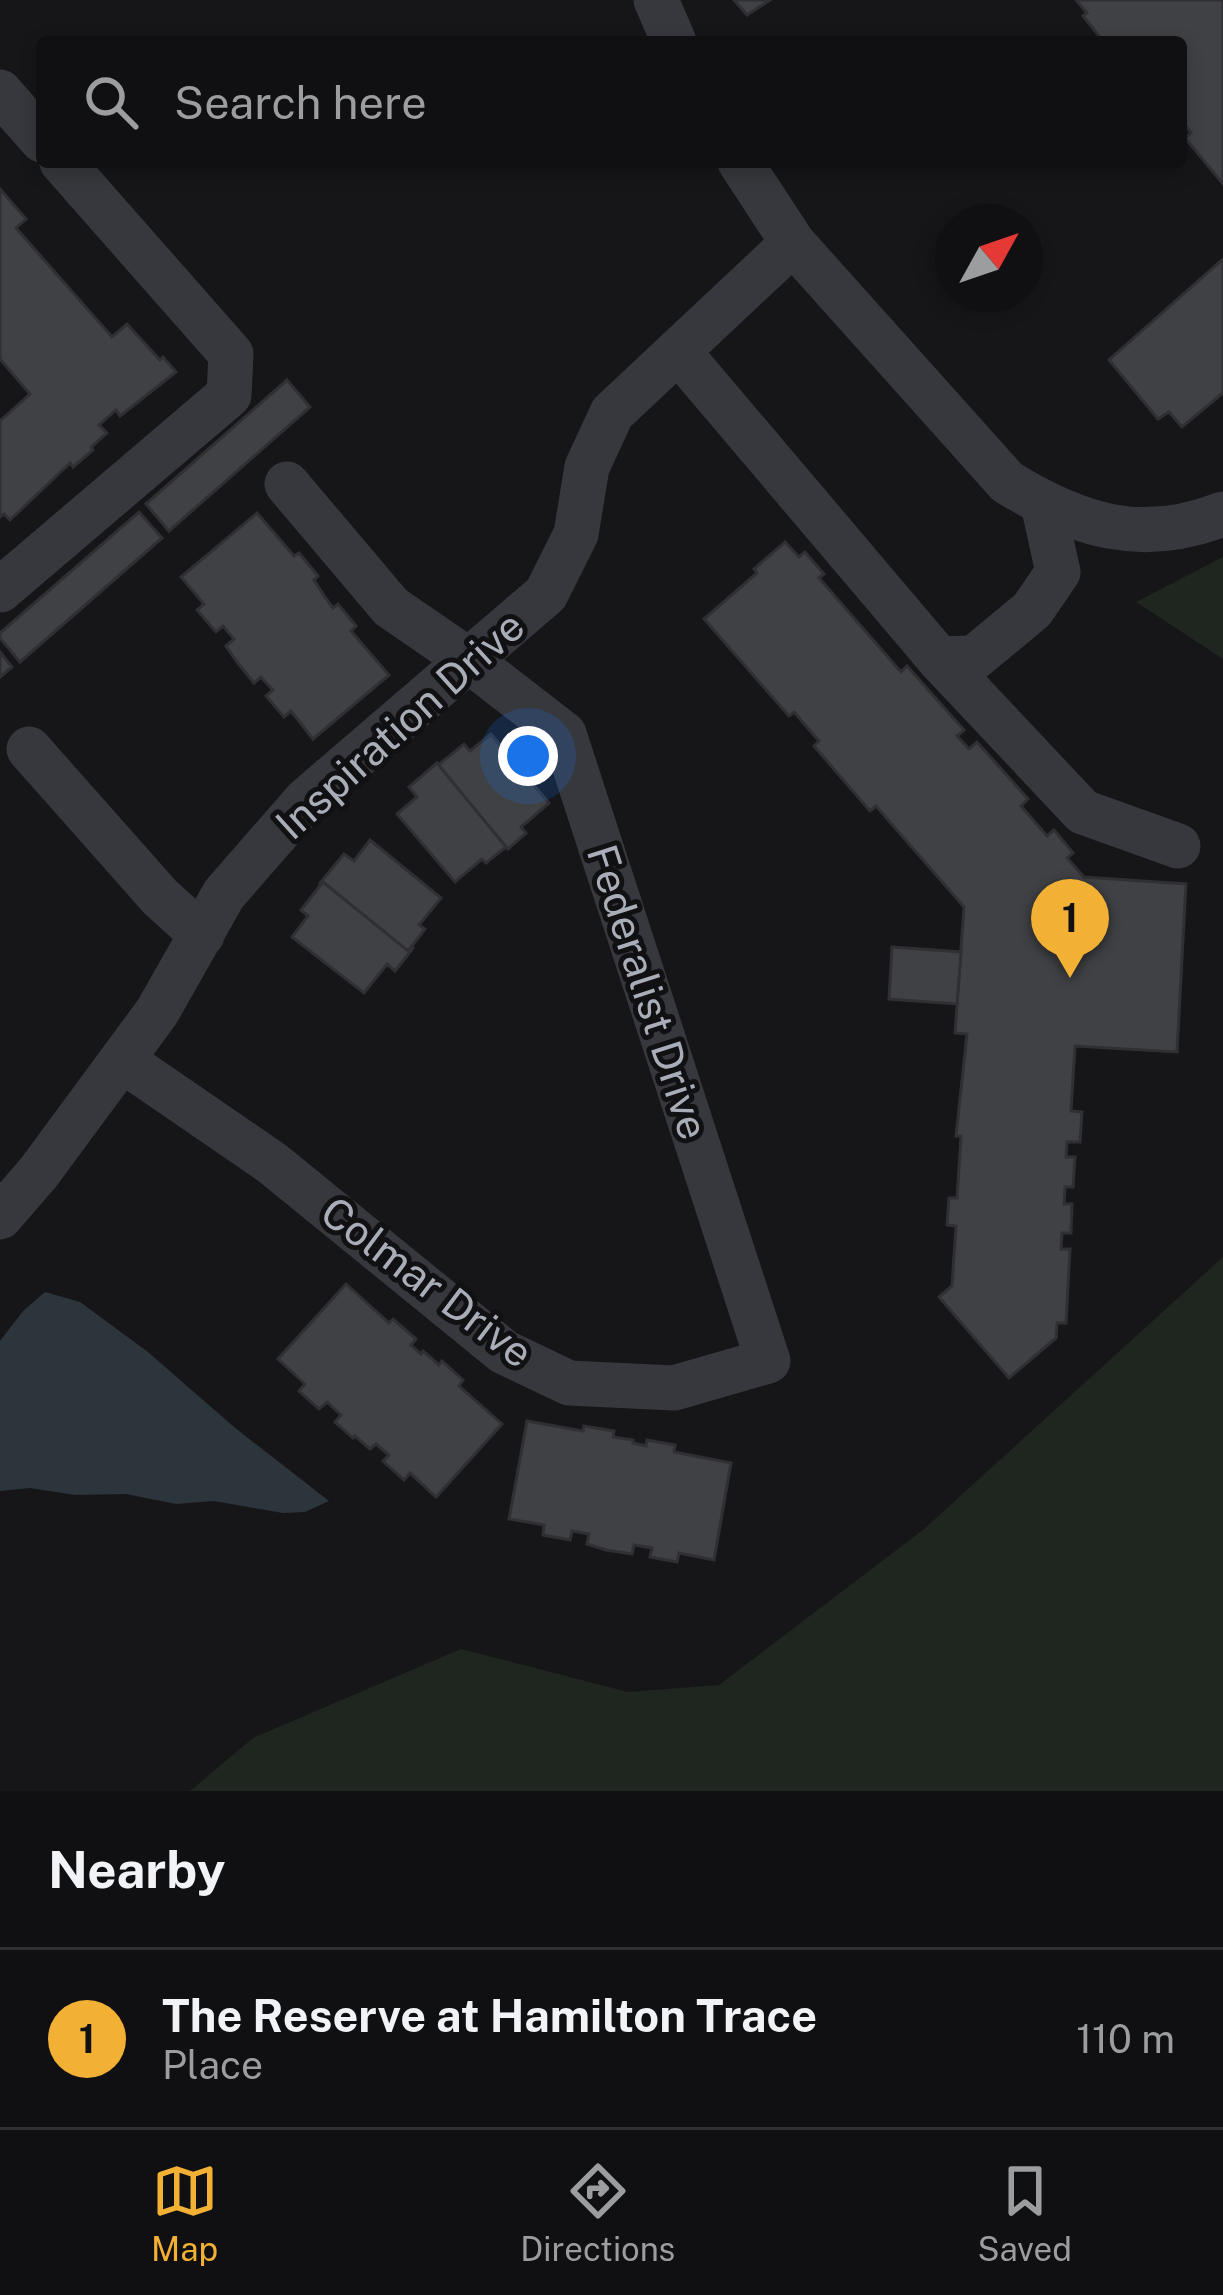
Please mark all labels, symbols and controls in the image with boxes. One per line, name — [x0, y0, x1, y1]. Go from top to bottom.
search box — [36, 36, 1187, 168]
icon: search — [78, 69, 144, 135]
text: Search here — [174, 76, 427, 129]
north arrow — [935, 204, 1043, 312]
street label: Inspiration Drive — [266, 601, 534, 849]
your location — [498, 726, 558, 786]
street label: Federalist Drive — [578, 838, 719, 1145]
pin: 1 — [1031, 879, 1109, 978]
street label: Colmar Drive — [312, 1186, 543, 1377]
text: Nearby — [48, 1840, 225, 1899]
text: The Reserve at Hamilton Trace — [162, 1989, 817, 2042]
text: 1 — [79, 2016, 95, 2062]
text: 110 m — [1076, 2016, 1175, 2062]
text: Place — [162, 2042, 263, 2088]
tab: Map — [151, 2158, 218, 2268]
tab: Directions — [520, 2158, 675, 2268]
tab: Saved — [978, 2158, 1072, 2268]

